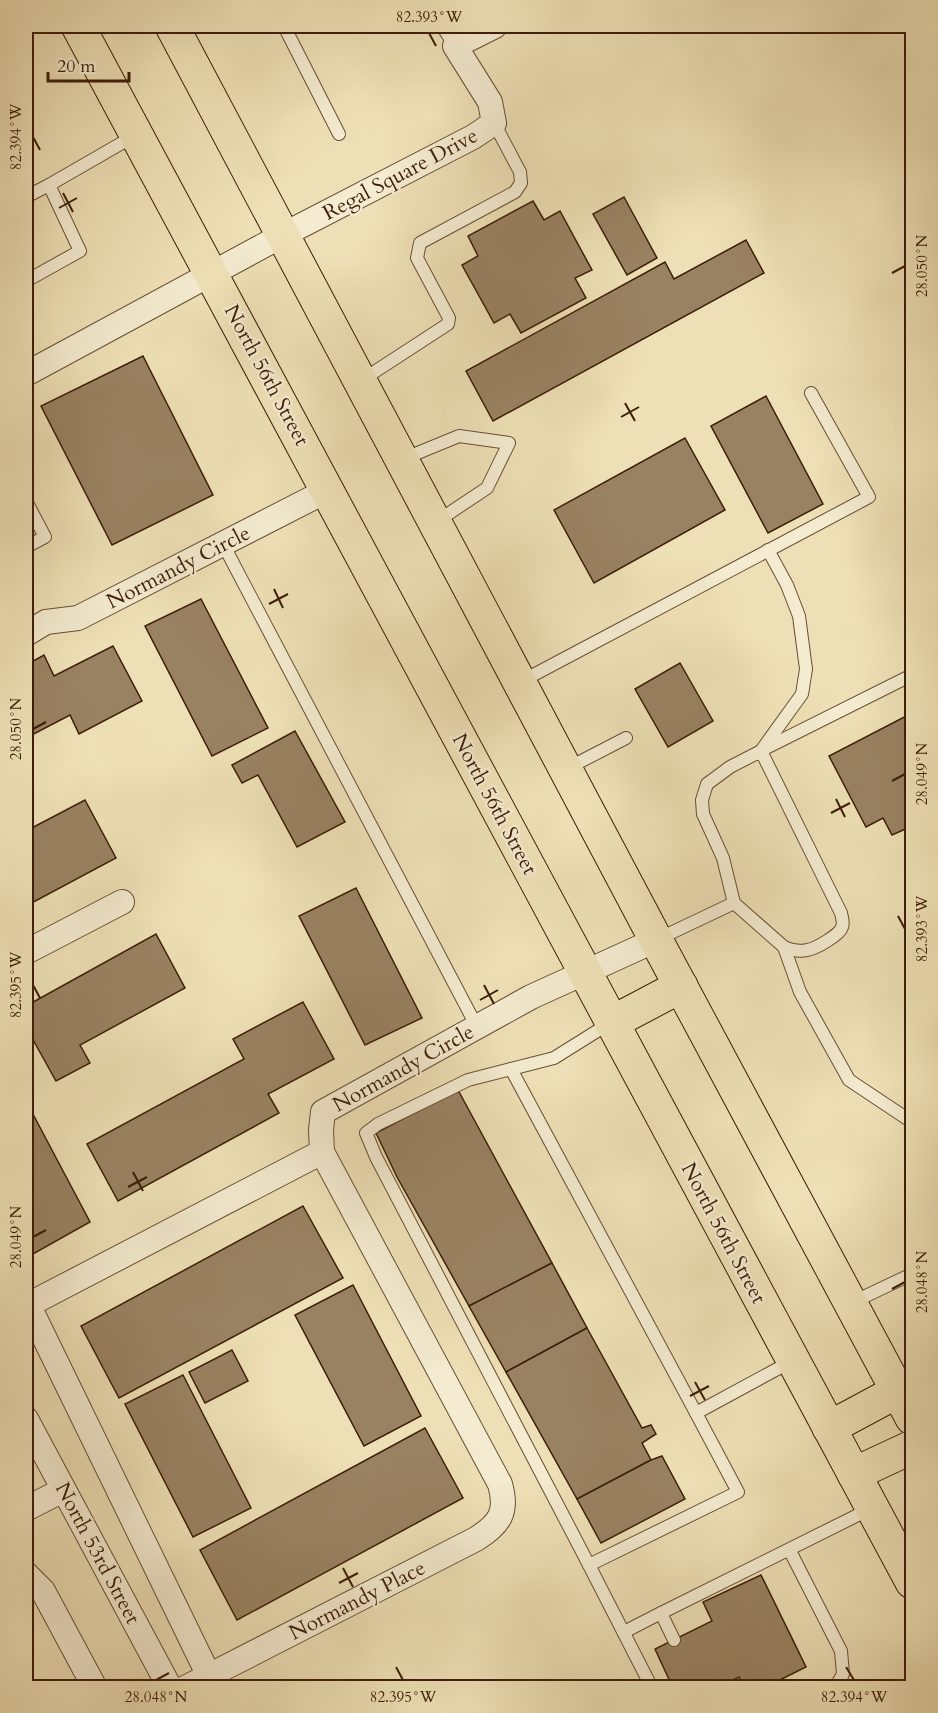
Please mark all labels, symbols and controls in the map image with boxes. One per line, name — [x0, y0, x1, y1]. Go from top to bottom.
text: 82.393°W — [396, 7, 463, 27]
scale bar — [48, 45, 129, 83]
text: 20 m — [57, 54, 96, 79]
text: 82.394°W — [6, 103, 26, 170]
street label: Regal Square Drive — [318, 121, 483, 228]
text: 28.050°N — [912, 234, 932, 297]
street label: North 56th Street — [217, 299, 316, 451]
street label: Normandy Circle — [101, 519, 255, 616]
text: 28.050°N — [6, 697, 26, 760]
street label: North 56th Street — [445, 728, 544, 880]
text: 28.049°N — [912, 742, 932, 805]
text: 82.393°W — [912, 895, 932, 962]
text: 82.395°W — [6, 951, 26, 1018]
street label: Normandy Circle — [327, 1018, 479, 1119]
street label: North 56th Street — [674, 1157, 773, 1309]
text: 28.049°N — [6, 1205, 26, 1268]
text: 28.048°N — [912, 1250, 932, 1313]
street label: North 53rd Street — [48, 1477, 147, 1630]
street label: Normandy Place — [284, 1554, 430, 1647]
text: 28.048°N — [125, 1687, 188, 1707]
text: 82.395°W — [370, 1687, 437, 1707]
text: 82.394°W — [821, 1687, 888, 1707]

